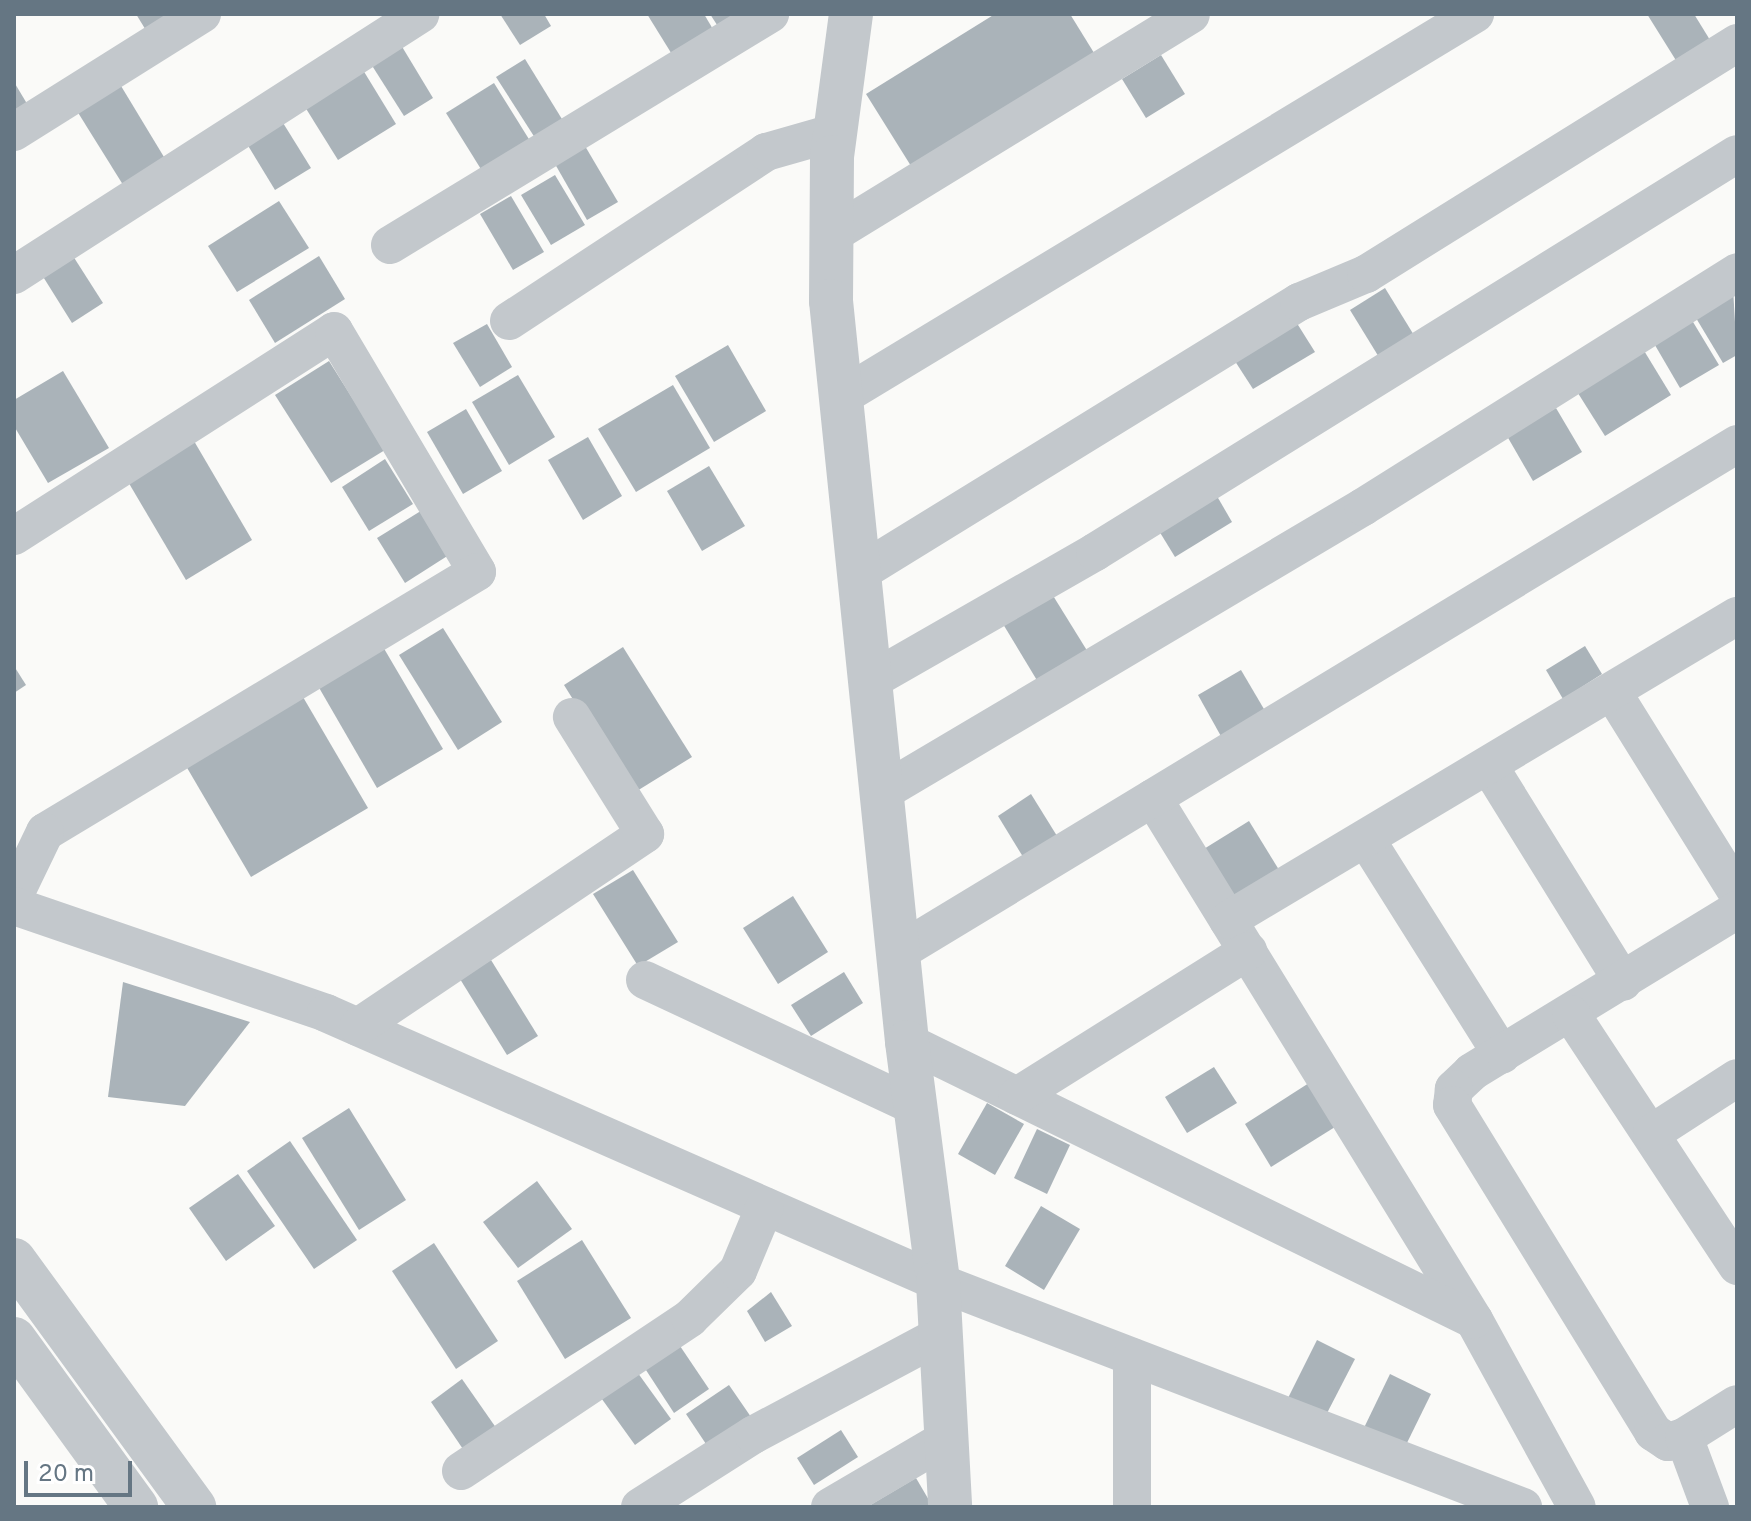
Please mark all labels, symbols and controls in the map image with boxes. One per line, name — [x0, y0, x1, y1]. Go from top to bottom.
scale bar — [28, 1445, 136, 1495]
text: 20 m — [38, 1460, 94, 1490]

